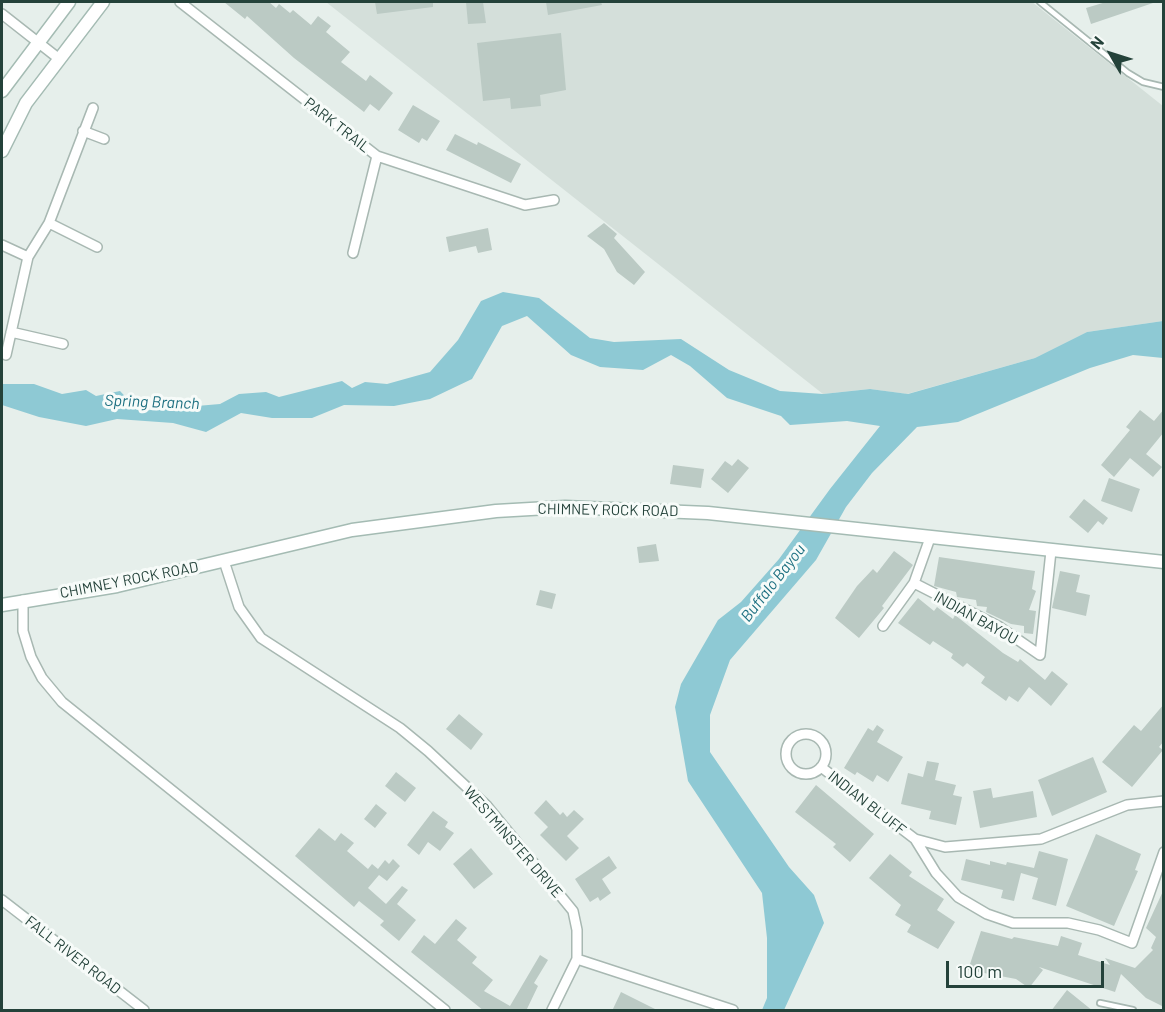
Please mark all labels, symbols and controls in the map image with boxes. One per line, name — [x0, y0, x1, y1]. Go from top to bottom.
north arrow — [1081, 24, 1141, 84]
text: N — [1086, 32, 1107, 52]
street label: PARK TRAIL — [300, 94, 374, 156]
water label: Spring Branch — [104, 391, 200, 413]
street label: CHIMNEY ROCK ROAD — [538, 500, 678, 520]
water label: Buffalo Bayou — [737, 540, 809, 626]
street label: CHIMNEY ROCK ROAD — [58, 558, 200, 602]
street label: INDIAN BAYOU — [931, 587, 1021, 649]
street label: INDIAN BLUFF — [824, 767, 910, 839]
street label: WESTMINSTER DRIVE — [460, 782, 566, 902]
street label: FALL RIVER ROAD — [21, 912, 125, 998]
scale bar — [949, 949, 1106, 987]
text: 100 m — [957, 960, 1002, 982]

